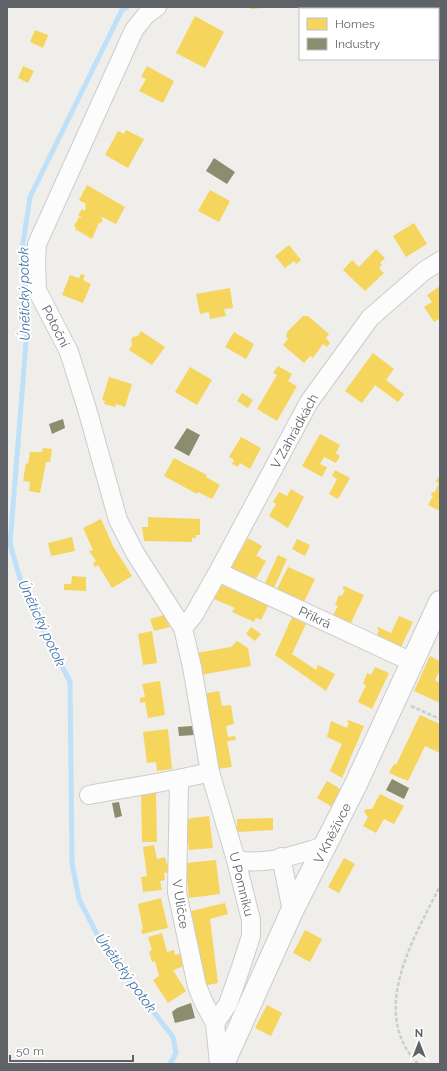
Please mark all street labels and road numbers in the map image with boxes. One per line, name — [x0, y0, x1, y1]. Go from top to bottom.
street label: Potoční — [39, 303, 73, 350]
street label: V Zahrádkách — [268, 391, 321, 471]
street label: Příkrá — [296, 603, 333, 631]
street label: V Kněžívce — [311, 800, 354, 866]
street label: U Pomníku — [226, 850, 257, 918]
street label: V Uličce — [169, 878, 192, 930]

